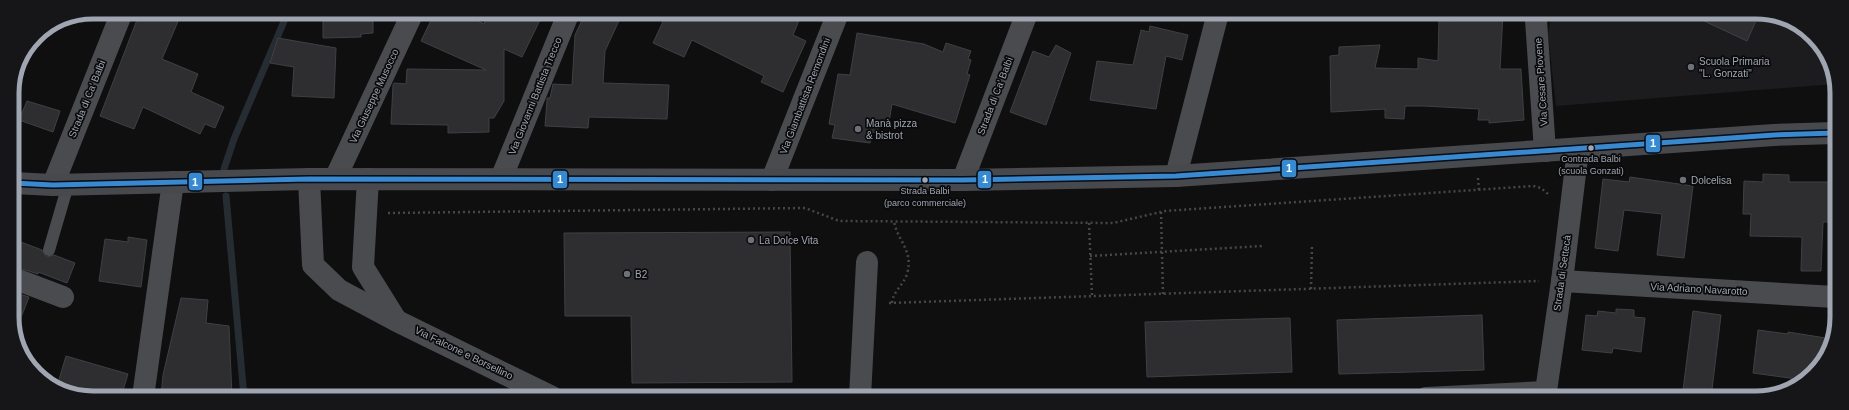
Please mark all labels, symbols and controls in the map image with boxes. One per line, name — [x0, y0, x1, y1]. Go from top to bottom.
street label: Via Giovanni Battista Trecco — [506, 35, 564, 156]
street label: Via Giambattista Remondini — [778, 36, 832, 156]
street label: Via Cesare Piovene — [1532, 37, 1550, 126]
street label: Via Giuseppe Musocco — [347, 47, 401, 145]
street label: Strada di Ca' Balbi — [975, 56, 1015, 136]
place label: Scuola Primaria "L. Gonzati" — [1699, 56, 1770, 79]
street label: Strada di Ca' Balbi — [66, 59, 108, 139]
marker: Scuola Primaria "L. Gonzati" — [1686, 62, 1696, 72]
place label: Manà pizza & bistrot — [866, 118, 918, 141]
marker: Manà pizza & bistrot — [853, 124, 863, 134]
line badge: 1 — [1645, 134, 1661, 153]
text: 1 — [1650, 137, 1656, 149]
marker: Contrada Balbi (scuola Gonzati) — [1586, 143, 1596, 153]
place label: Contrada Balbi (scuola Gonzati) — [1558, 154, 1624, 176]
line badge: 1 — [1281, 159, 1297, 178]
text: 1 — [1286, 162, 1292, 174]
line badge: 1 — [552, 170, 568, 189]
line badge: 1 — [977, 170, 992, 189]
line badge: 1 — [188, 172, 203, 191]
text: 1 — [557, 173, 563, 185]
text: 1 — [982, 173, 988, 185]
marker: Strada Balbi (parco commerciale) — [920, 175, 930, 185]
marker: Dolcelisa — [1678, 175, 1688, 185]
place label: Dolcelisa — [1691, 175, 1732, 186]
text: 1 — [192, 176, 198, 188]
place label: Strada Balbi (parco commerciale) — [884, 186, 966, 208]
street label: Strada di Settecà — [1551, 234, 1573, 312]
marker: La Dolce Vita — [746, 235, 756, 245]
place label: La Dolce Vita — [759, 235, 819, 246]
marker: B2 — [622, 269, 632, 279]
place label: B2 — [635, 269, 648, 280]
street label: Via Adriano Navarotto — [1650, 281, 1748, 297]
street label: Via Falcone e Borsellino — [413, 324, 515, 382]

